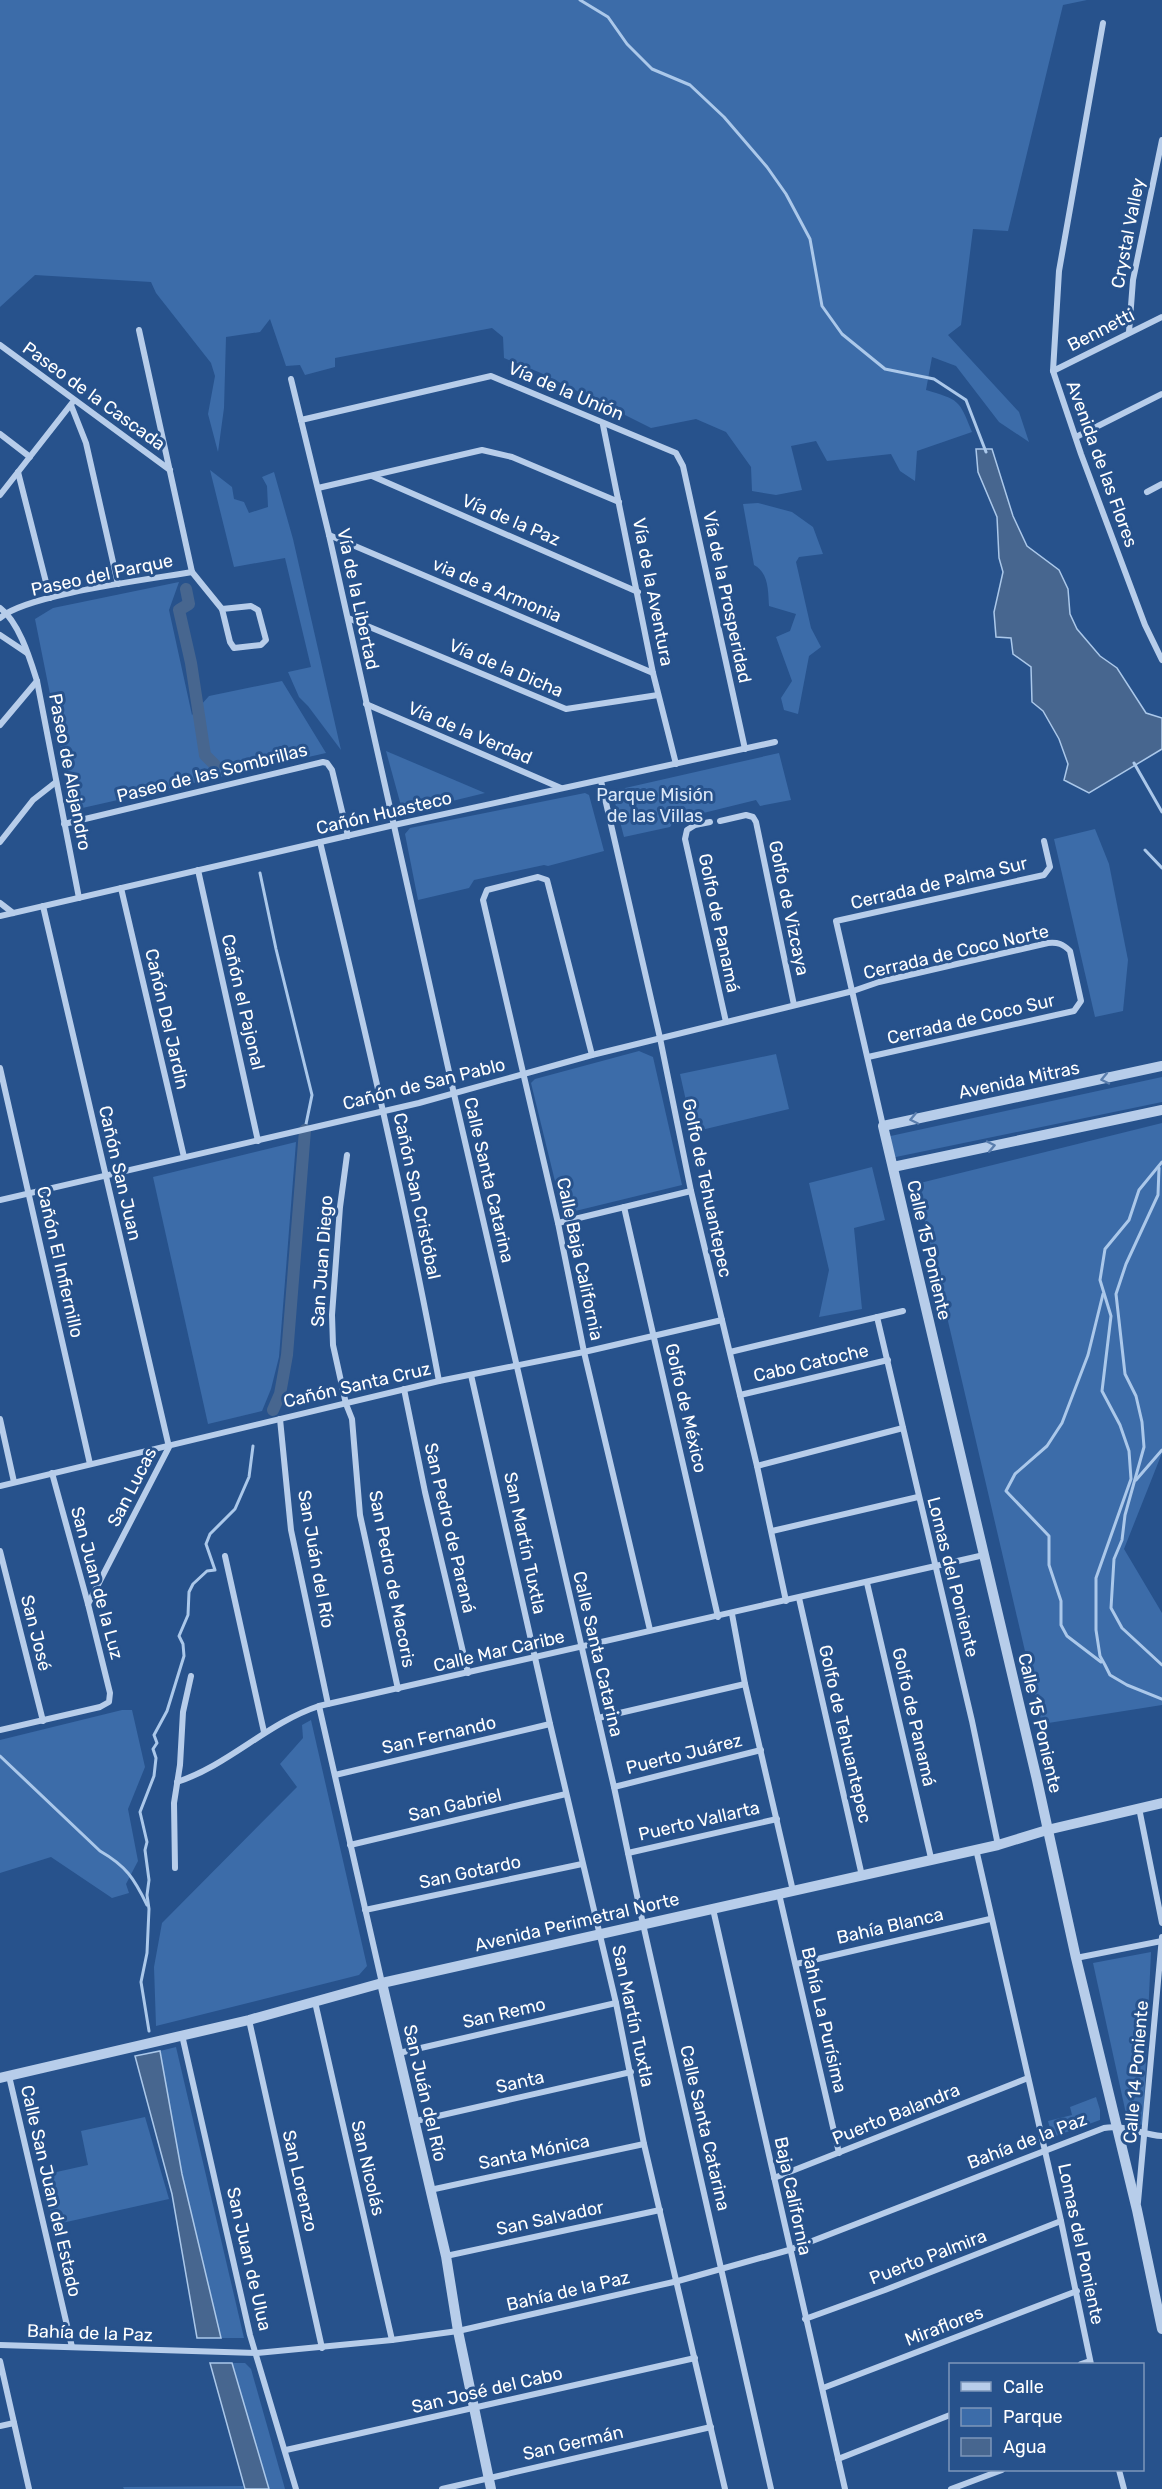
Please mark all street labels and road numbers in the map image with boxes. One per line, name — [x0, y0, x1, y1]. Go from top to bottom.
street label: Crystal Valley — [1107, 176, 1149, 290]
street label: Bennetti — [1064, 304, 1138, 356]
street label: Paseo de la Cascada — [18, 337, 170, 455]
street label: Vía de la Unión — [505, 357, 627, 425]
street label: Avenida de las Flores — [1062, 378, 1142, 550]
street label: Vía de la Paz — [458, 489, 564, 551]
street label: Vía de la Prosperidad — [698, 509, 756, 685]
street label: Vía de la Aventura — [628, 516, 678, 668]
street label: Vía de la Libertad — [332, 526, 384, 672]
street label: Paseo del Parque — [29, 549, 175, 601]
street label: via de a Armonia — [429, 553, 565, 627]
street label: Vía de la Dicha — [446, 634, 566, 702]
street label: Paseo de Alejandro — [44, 692, 96, 852]
street label: Vía de la Verdad — [405, 697, 535, 769]
street label: Paseo de las Sombrillas — [114, 739, 310, 807]
street label: Cañón Huasteco — [314, 787, 454, 839]
street label: Golfo de Vizcaya — [764, 838, 814, 978]
street label: Golfo de Panamá — [694, 851, 744, 995]
street label: Cerrada de Palma Sur — [848, 852, 1030, 914]
street label: Cerrada de Coco Norte — [861, 920, 1051, 984]
street label: Cañón el Pajonal — [217, 932, 269, 1072]
street label: Cañón Del Jardin — [140, 947, 194, 1091]
street label: Cerrada de Coco Sur — [885, 989, 1057, 1049]
street label: Cañón de San Pablo — [340, 1053, 508, 1115]
street label: Avenida Mitras — [957, 1056, 1081, 1104]
street label: Calle Santa Catarina — [459, 1095, 519, 1265]
street label: Golfo de Tehuantepec — [677, 1097, 737, 1280]
street label: Cañón San Juan — [94, 1103, 146, 1243]
street label: Cañón San Cristóbal — [389, 1111, 445, 1281]
street label: Calle Baja California — [552, 1176, 608, 1342]
street label: Calle 15 Poniente — [902, 1178, 956, 1322]
street label: Cañón El Infiernillo — [32, 1184, 88, 1340]
street label: San Juan Diego — [306, 1194, 338, 1328]
street label: Cabo Catoche — [751, 1339, 871, 1387]
street label: Golfo de México — [660, 1341, 712, 1475]
street label: Cañón Santa Cruz — [281, 1357, 433, 1413]
street label: San Pedro de Paraná — [420, 1441, 480, 1615]
street label: San Lucas — [103, 1444, 161, 1530]
street label: San Martín Tuxtla — [499, 1470, 551, 1616]
street label: San Juán del Río — [293, 1488, 339, 1630]
street label: San Pedro de Macoris — [364, 1488, 420, 1670]
street label: Lomas del Poniente — [922, 1495, 984, 1659]
street label: San Juan de la Luz — [66, 1504, 128, 1662]
street label: Calle Santa Catarina — [568, 1569, 628, 1739]
street label: San José — [16, 1593, 56, 1673]
street label: Calle Mar Caribe — [431, 1625, 567, 1677]
street label: Golfo de Tehuantepec — [814, 1643, 876, 1825]
street label: Golfo de Panamá — [887, 1645, 941, 1789]
street label: Calle 15 Poniente — [1013, 1651, 1067, 1795]
street label: San Fernando — [380, 1711, 498, 1759]
street label: Puerto Juárez — [624, 1729, 744, 1779]
street label: San Gabriel — [406, 1784, 504, 1826]
street label: Puerto Vallarta — [636, 1796, 762, 1846]
street label: San Gotardo — [417, 1850, 523, 1894]
street label: Avenida Perimetral Norte — [472, 1888, 682, 1956]
street label: Bahía Blanca — [835, 1903, 945, 1949]
street label: San Martín Tuxtla — [607, 1943, 659, 2089]
street label: Bahía La Purísima — [797, 1945, 851, 2095]
street label: San Remo — [460, 1993, 548, 2033]
street label: Calle 14 Poniente — [1119, 2000, 1153, 2144]
street label: San Juán del Río — [399, 2022, 451, 2164]
street label: Calle Santa Catarina — [675, 2043, 735, 2213]
street label: Santa — [494, 2066, 546, 2098]
street label: Puerto Balandra — [829, 2078, 963, 2150]
street label: Calle San Juan del Estado — [16, 2083, 86, 2299]
street label: Bahía de la Paz — [964, 2108, 1090, 2174]
street label: San Nicolás — [346, 2118, 390, 2218]
street label: San Lorenzo — [278, 2128, 322, 2234]
street label: Santa Mónica — [476, 2129, 592, 2175]
street label: Baja California — [770, 2135, 816, 2257]
street label: Lomas del Poniente — [1053, 2161, 1109, 2327]
street label: San Juan de Ulua — [222, 2185, 276, 2333]
street label: San Salvador — [494, 2196, 606, 2240]
street label: Puerto Palmira — [866, 2225, 990, 2289]
street label: Bahía de la Paz — [504, 2266, 632, 2316]
street label: Miraflores — [902, 2301, 986, 2351]
street label: Bahía de la Paz — [27, 2320, 153, 2346]
street label: San José del Cabo — [409, 2362, 565, 2418]
street label: San Germán — [521, 2421, 625, 2465]

